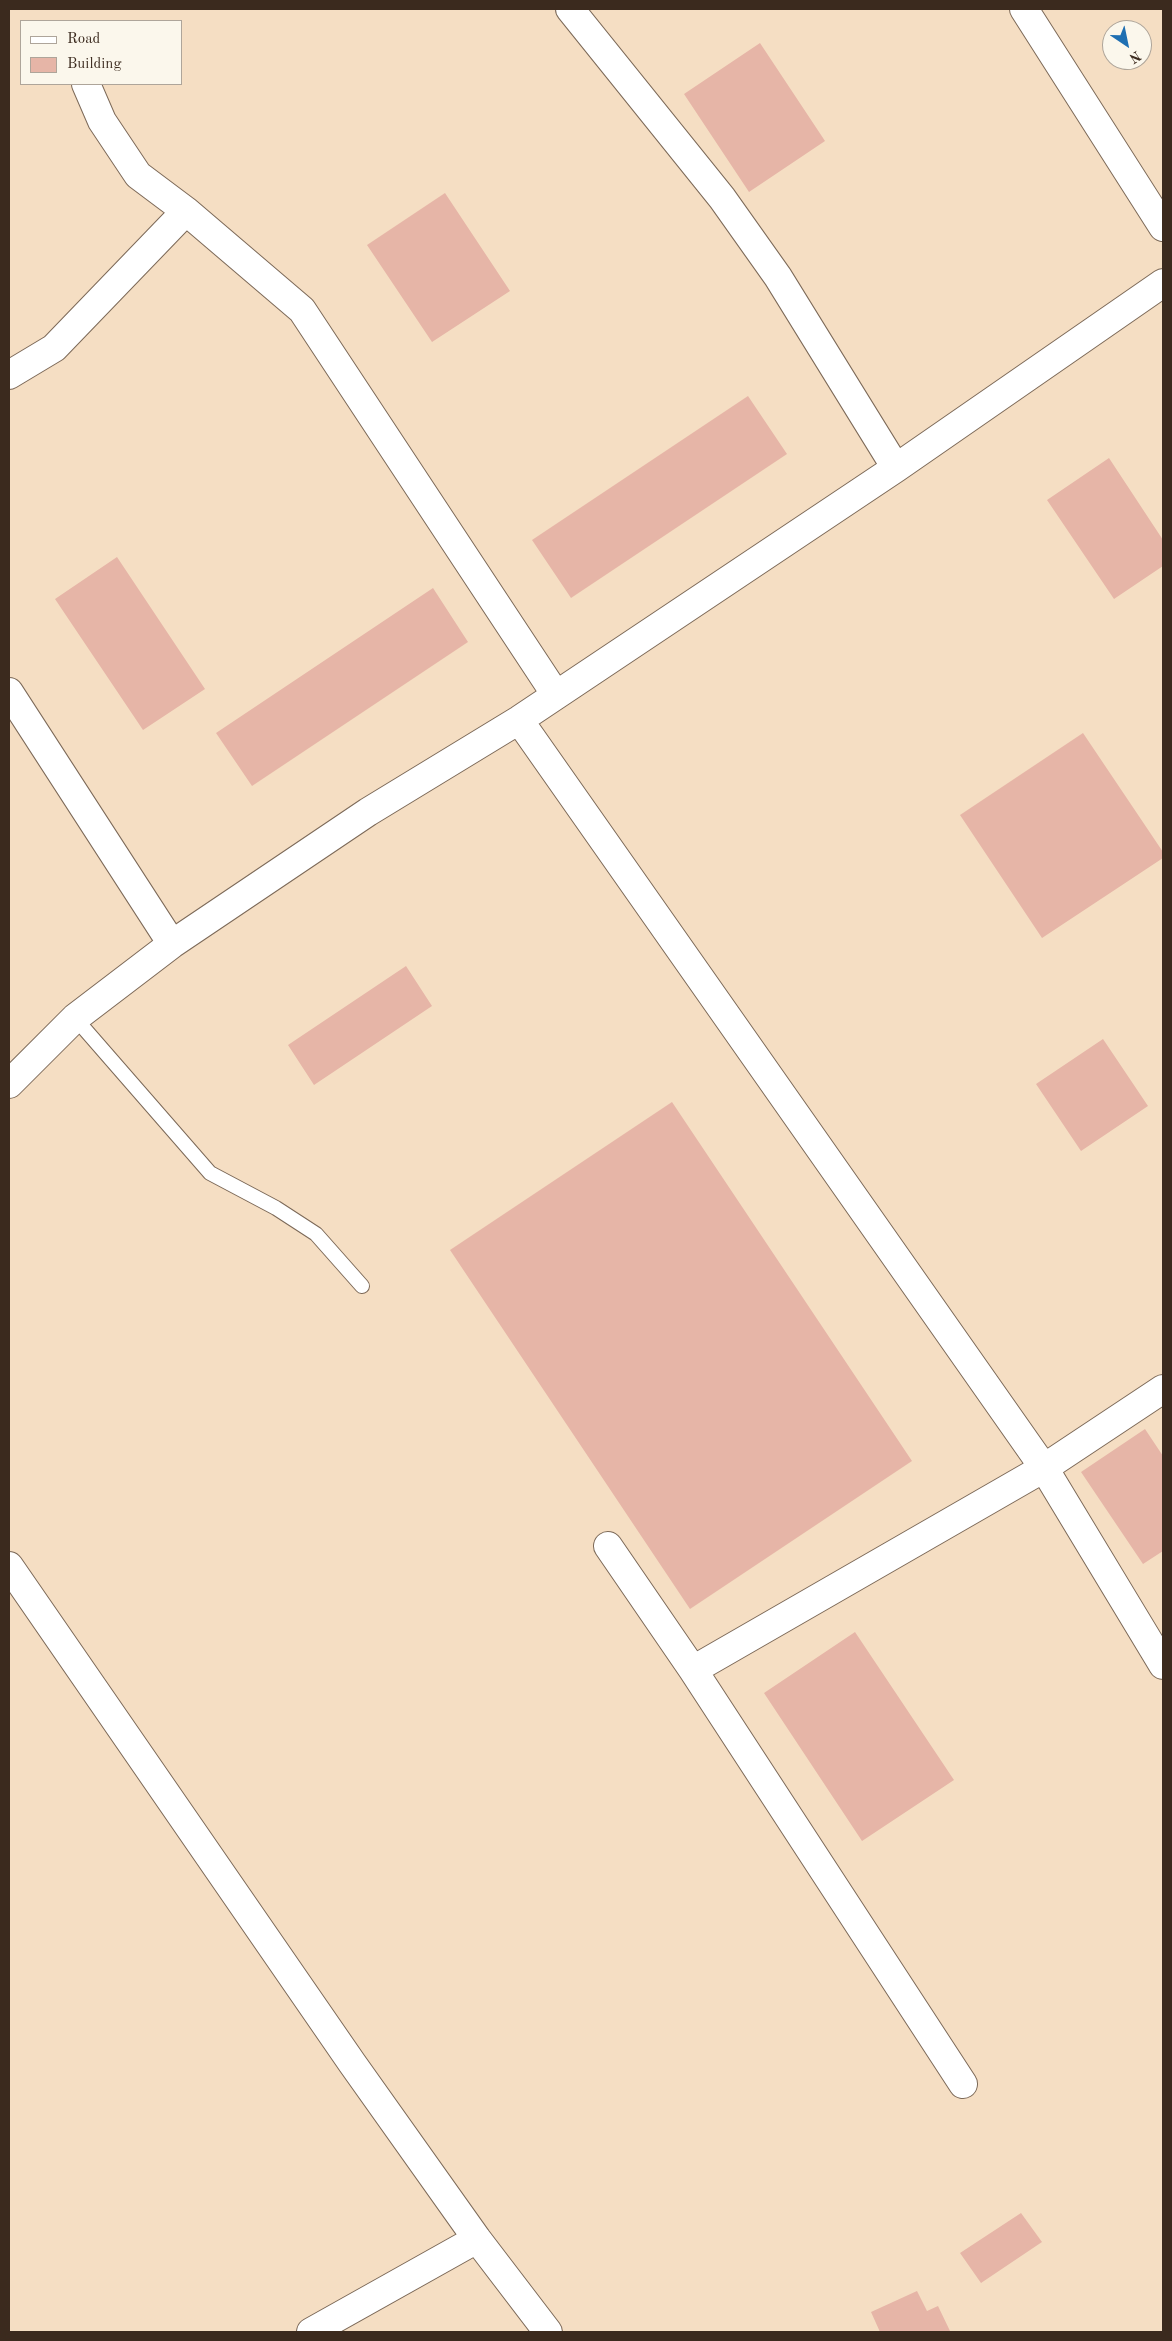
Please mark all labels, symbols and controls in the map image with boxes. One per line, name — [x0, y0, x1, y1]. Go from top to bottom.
legend — [20, 20, 182, 85]
north arrow — [1102, 20, 1152, 70]
text: Road — [67, 32, 100, 47]
text: N — [1126, 48, 1143, 65]
text: Building — [67, 57, 122, 72]

